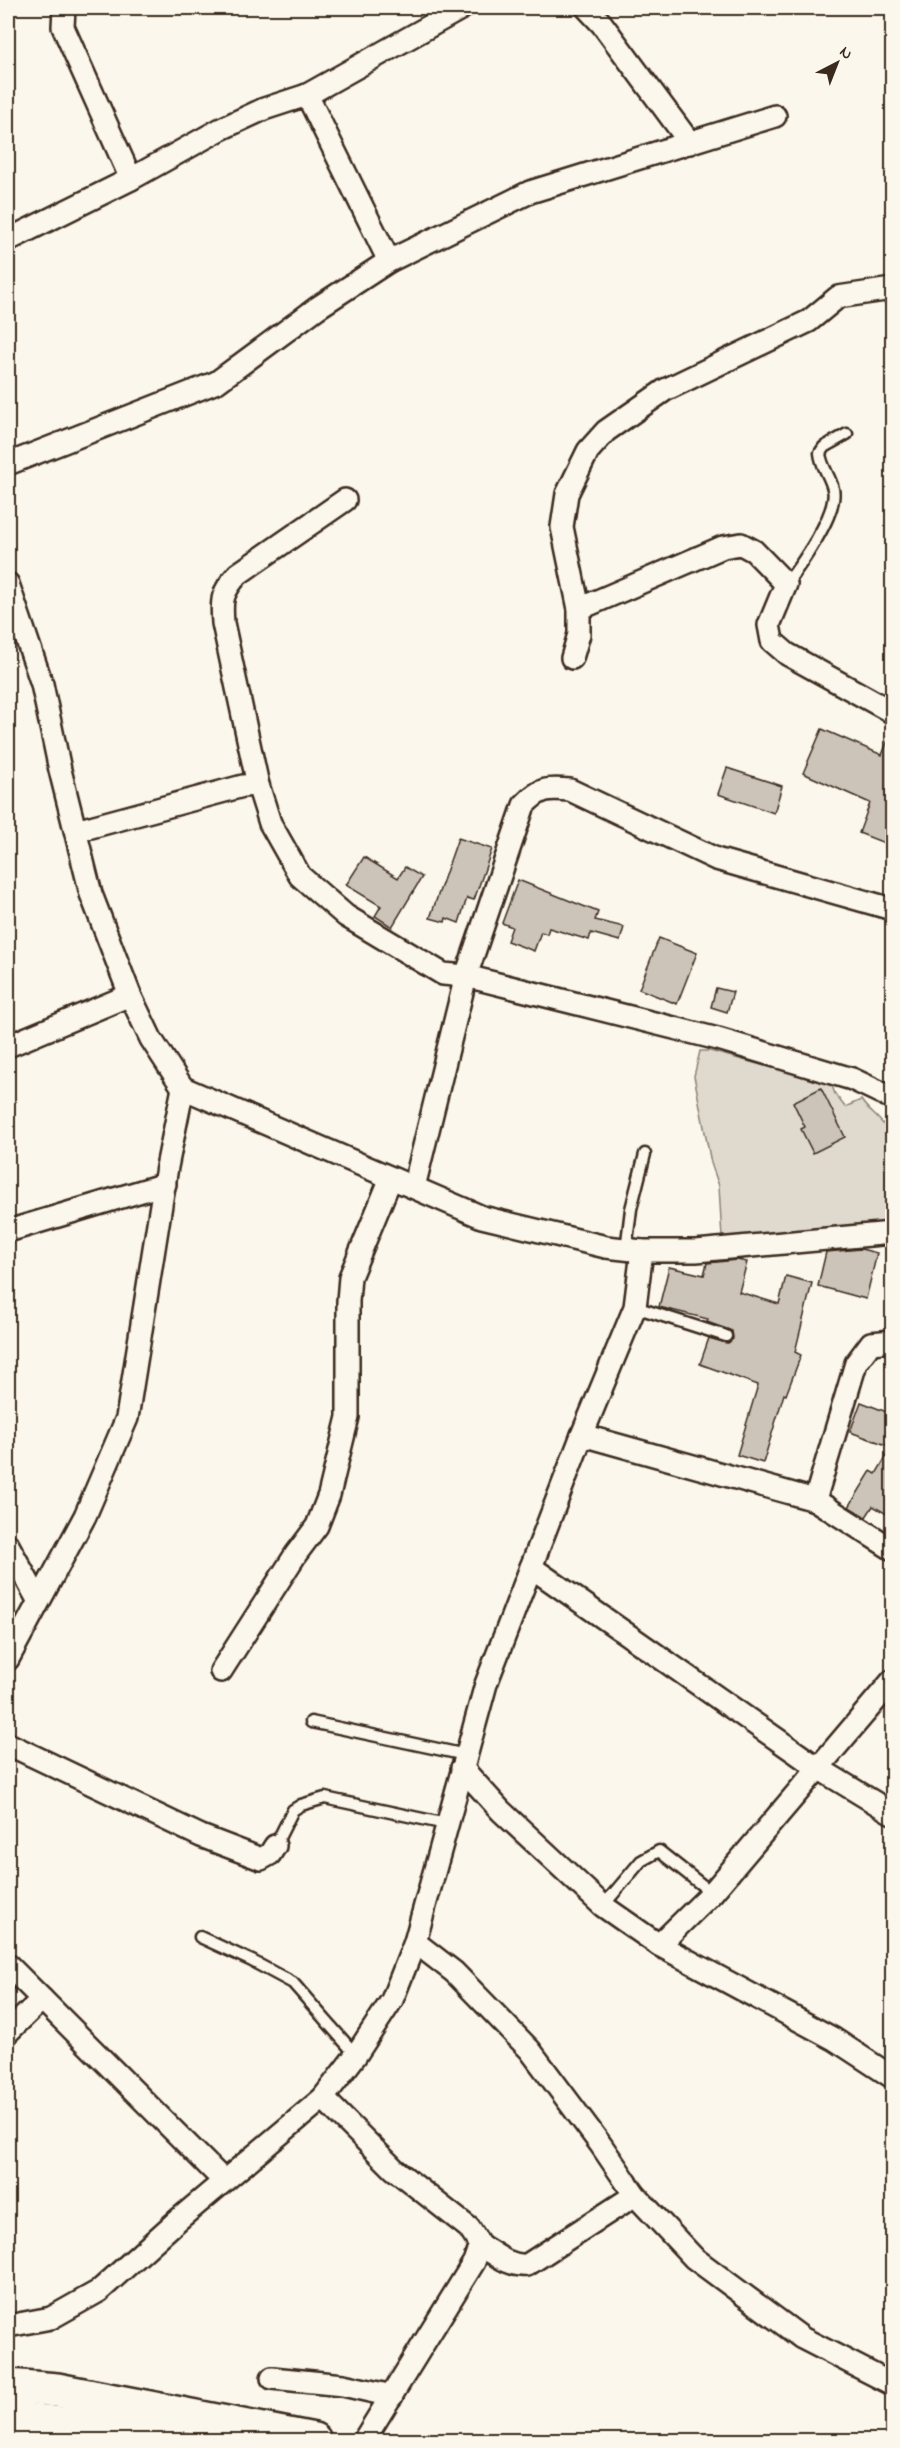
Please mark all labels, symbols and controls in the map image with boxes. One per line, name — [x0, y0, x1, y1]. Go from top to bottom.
north arrow — [807, 33, 867, 93]
text: N — [834, 41, 858, 66]

